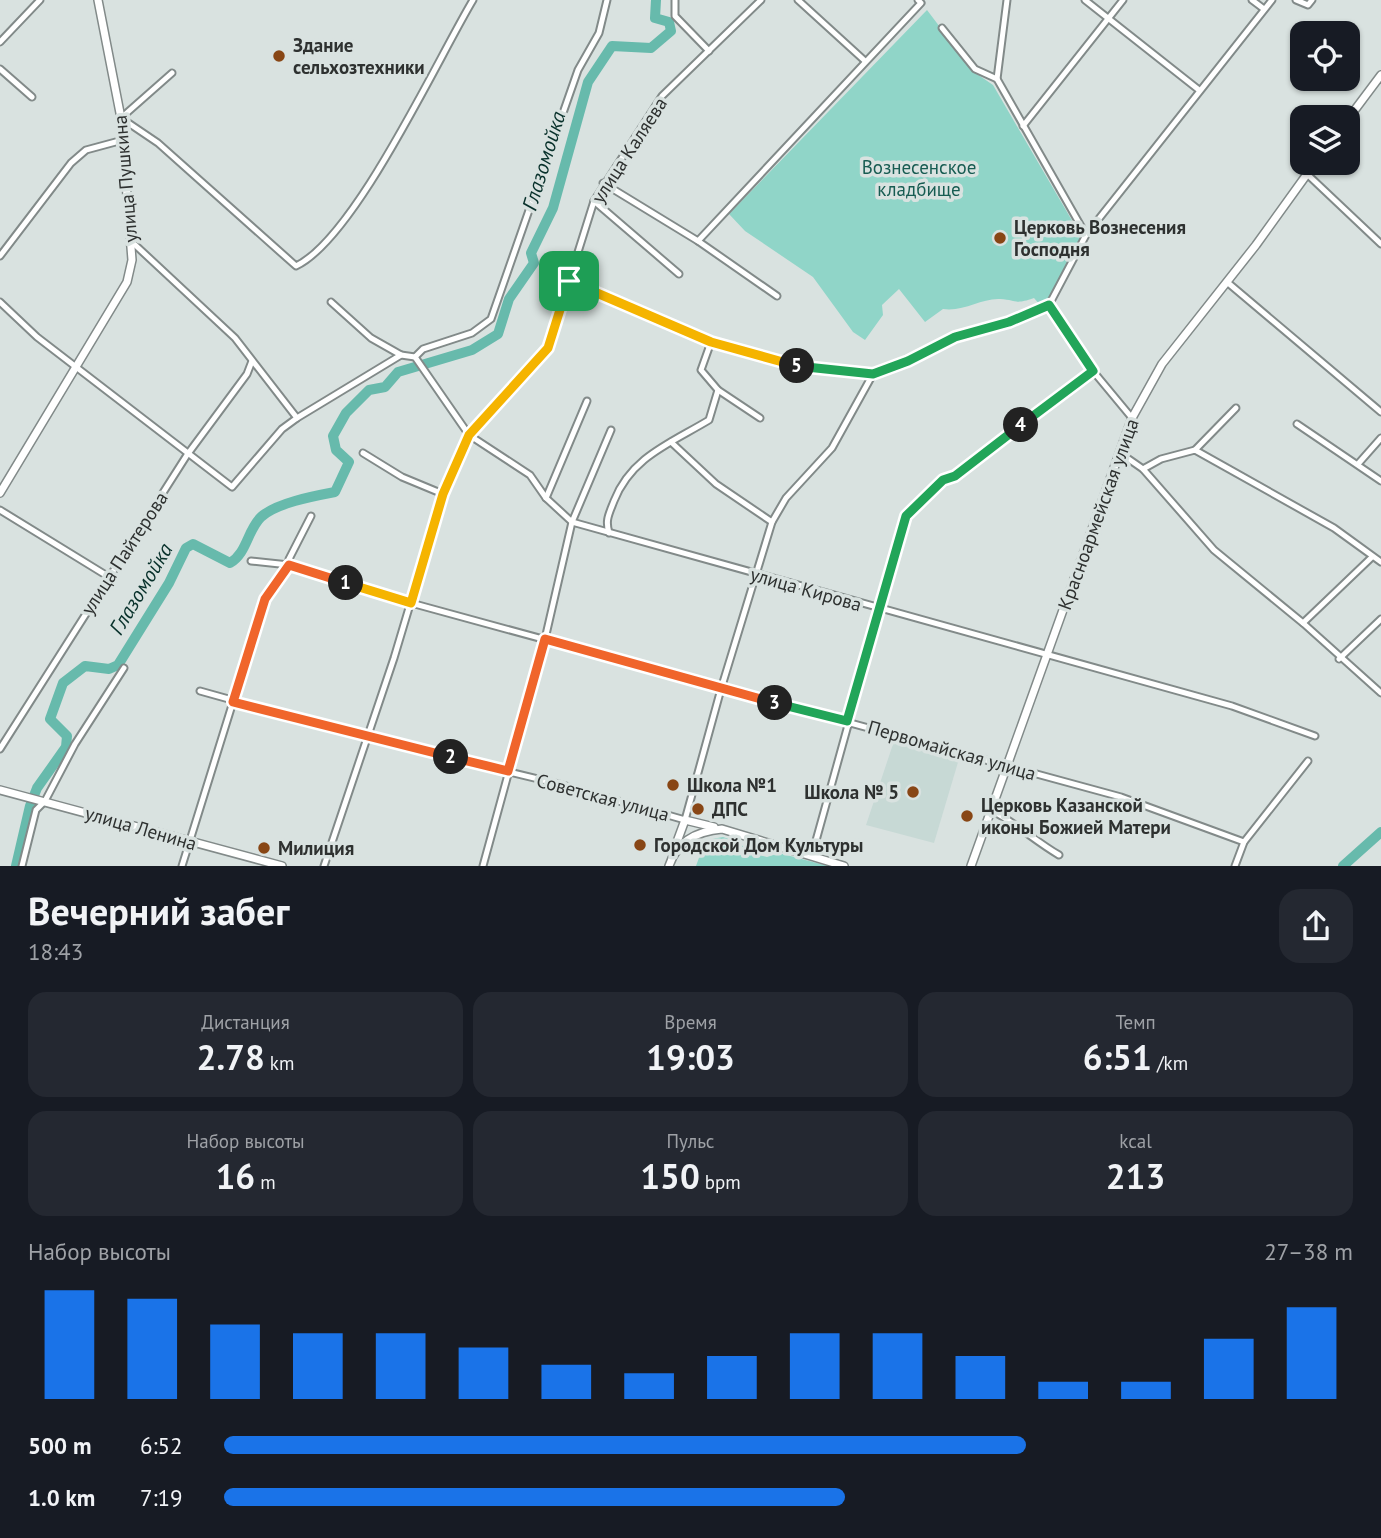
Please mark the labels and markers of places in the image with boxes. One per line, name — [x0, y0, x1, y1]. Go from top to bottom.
place label: Здание сельхозтехники — [293, 33, 425, 79]
marker: Здание сельхозтехники — [271, 48, 287, 64]
place label: Церковь Вознесения Господня — [1014, 215, 1186, 261]
marker: Церковь Вознесения Господня — [992, 230, 1008, 246]
pin — [539, 251, 599, 311]
pin: 5 — [780, 348, 814, 384]
pin: 4 — [1004, 408, 1038, 442]
pin: 1 — [328, 566, 364, 600]
pin: 3 — [758, 686, 792, 720]
pin: 2 — [434, 740, 468, 774]
place label: Школа №1 — [687, 773, 777, 797]
marker: Школа №1 — [665, 777, 681, 793]
place label: Школа № 5 — [804, 780, 899, 804]
marker: Школа № 5 — [905, 784, 921, 800]
place label: Церковь Казанской иконы Божией Матери — [981, 793, 1171, 839]
place label: ДПС — [712, 797, 748, 821]
marker: ДПС — [690, 801, 706, 817]
marker: Церковь Казанской иконы Божией Матери — [959, 808, 975, 824]
place label: Городской Дом Культуры — [654, 833, 863, 857]
place label: Милиция — [278, 836, 354, 860]
marker: Городской Дом Культуры — [632, 837, 648, 853]
marker: Милиция — [256, 840, 272, 856]

